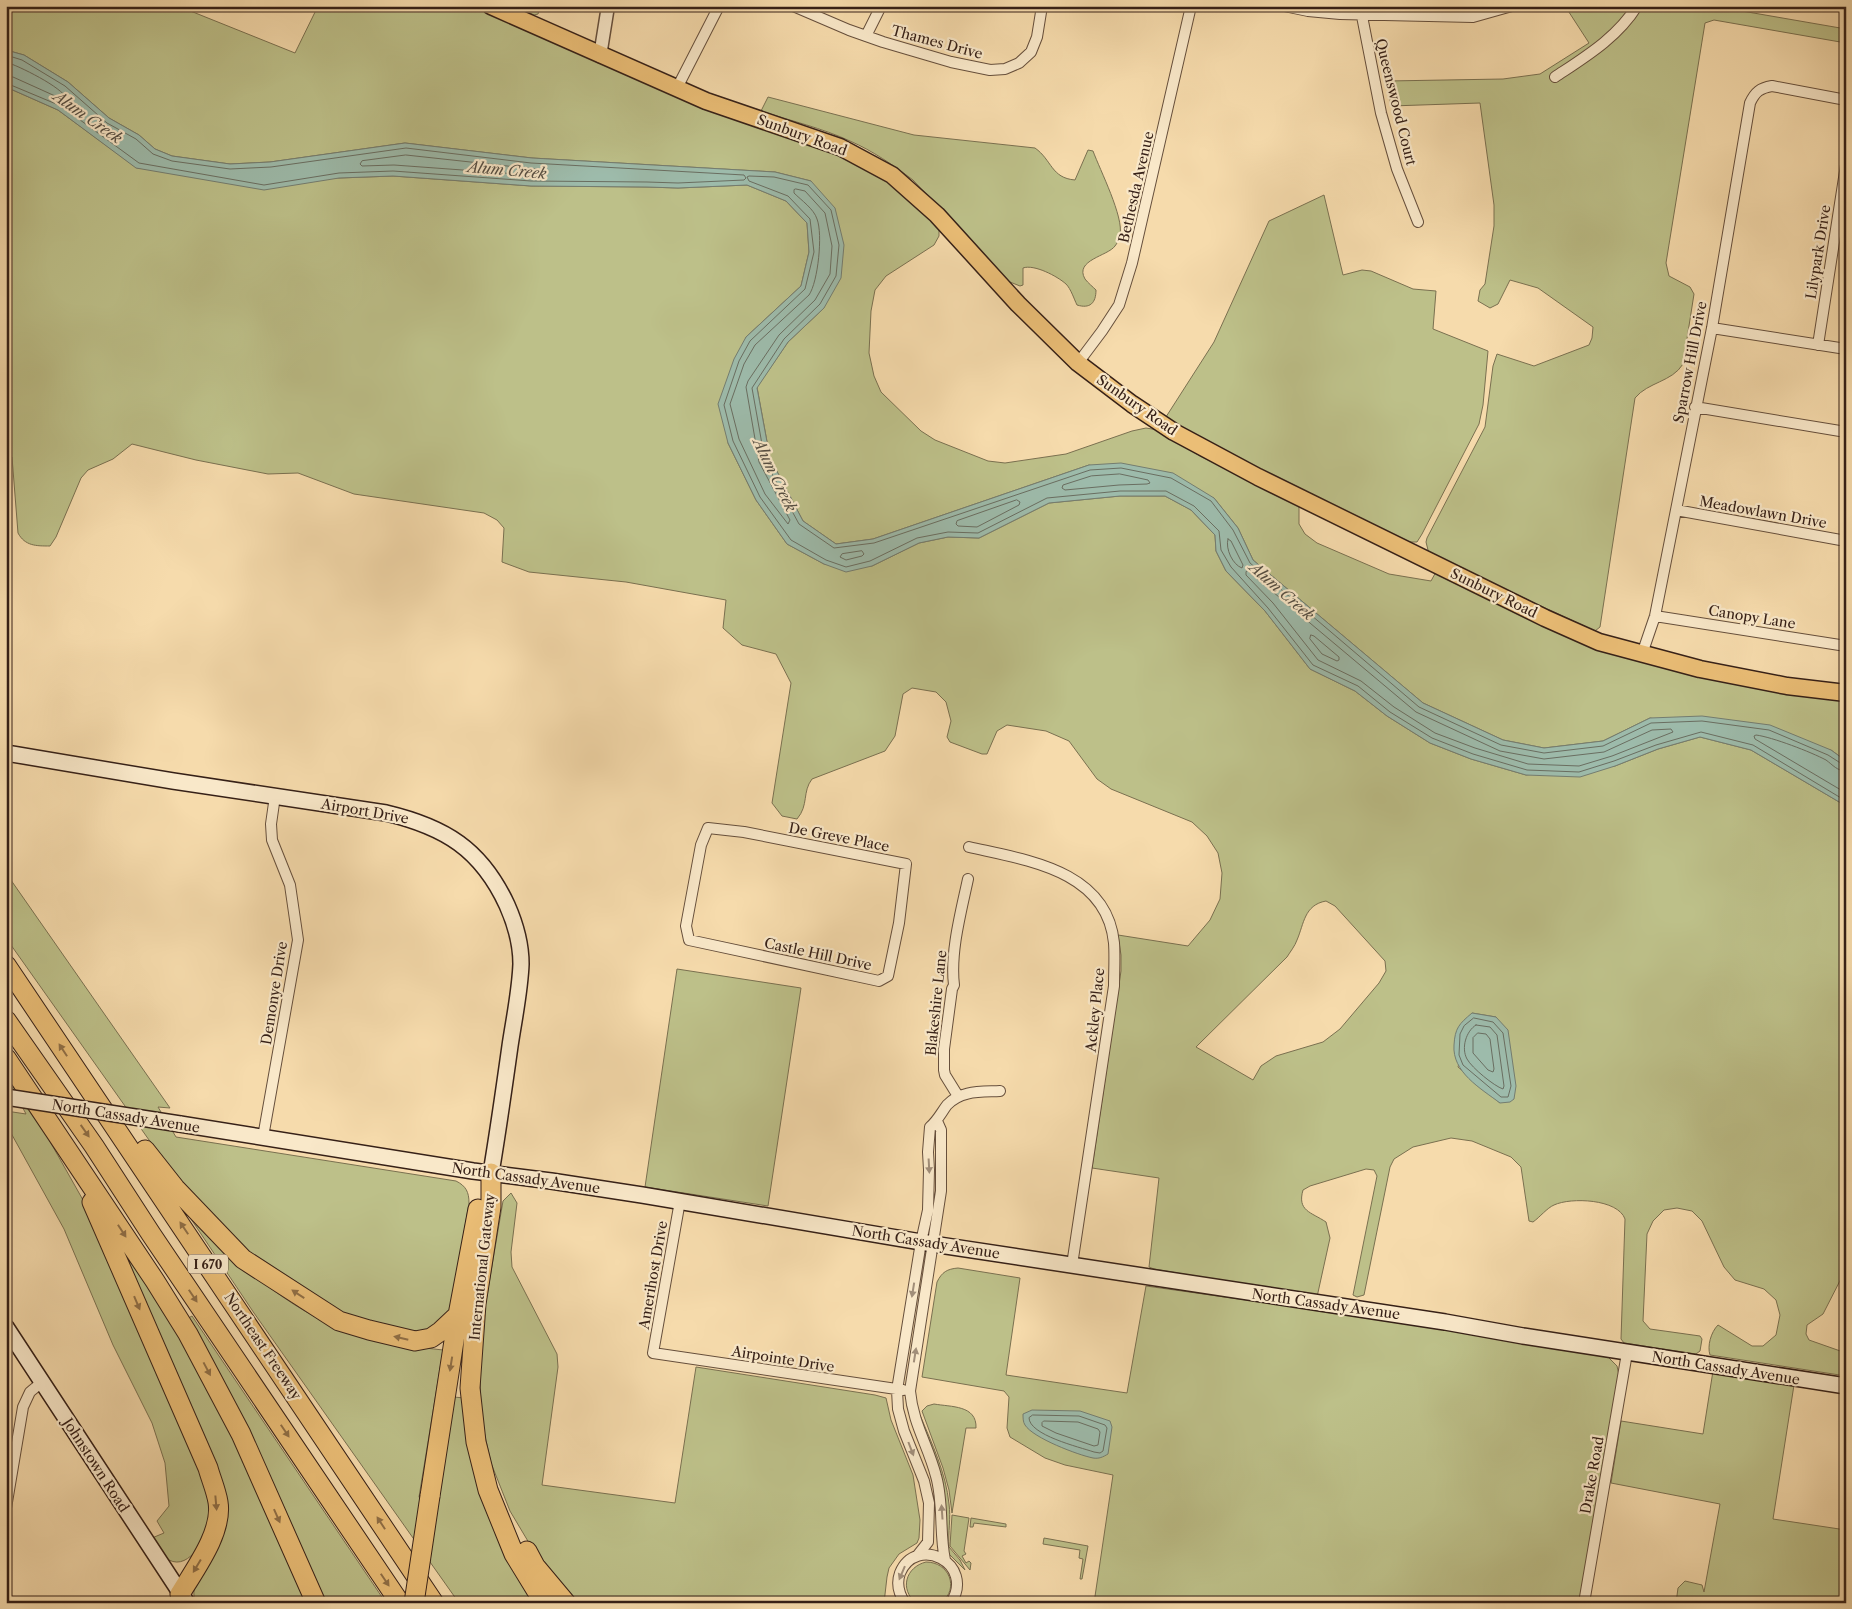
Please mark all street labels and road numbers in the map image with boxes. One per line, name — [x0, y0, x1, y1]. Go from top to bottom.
street label: Thames Drive — [889, 21, 985, 63]
street label: Queenswood Court — [1372, 37, 1420, 167]
street label: Sunbury Road — [755, 110, 850, 160]
street label: Bethesda Avenue — [1114, 129, 1158, 245]
street label: Lilypark Drive — [1802, 203, 1834, 300]
street label: Sparrow Hill Drive — [1669, 299, 1711, 424]
street label: Sunbury Road — [1093, 371, 1181, 440]
street label: Meadowlawn Drive — [1698, 492, 1828, 532]
street label: Sunbury Road — [1448, 564, 1541, 622]
street label: Canopy Lane — [1707, 601, 1797, 633]
street label: Airport Drive — [319, 794, 410, 828]
street label: De Greve Place — [787, 818, 891, 856]
street label: Castle Hill Drive — [763, 934, 874, 974]
street label: Demonye Drive — [257, 940, 291, 1046]
street label: Blakeshire Lane — [921, 949, 951, 1057]
street label: Ackley Place — [1082, 967, 1108, 1054]
street label: North Cassady Avenue — [51, 1095, 201, 1137]
street label: North Cassady Avenue — [451, 1159, 601, 1197]
street label: International Gateway — [465, 1192, 499, 1342]
street label: Amerihost Drive — [634, 1219, 671, 1332]
street label: North Cassady Avenue — [851, 1221, 1001, 1263]
road number: I 670 — [188, 1254, 228, 1274]
street label: North Cassady Avenue — [1251, 1285, 1401, 1323]
street label: Northeast Freeway — [220, 1289, 306, 1403]
street label: Airpointe Drive — [729, 1342, 836, 1376]
street label: North Cassady Avenue — [1651, 1347, 1801, 1389]
street label: Johnstown Road — [58, 1413, 133, 1516]
street label: Drake Road — [1576, 1434, 1608, 1515]

